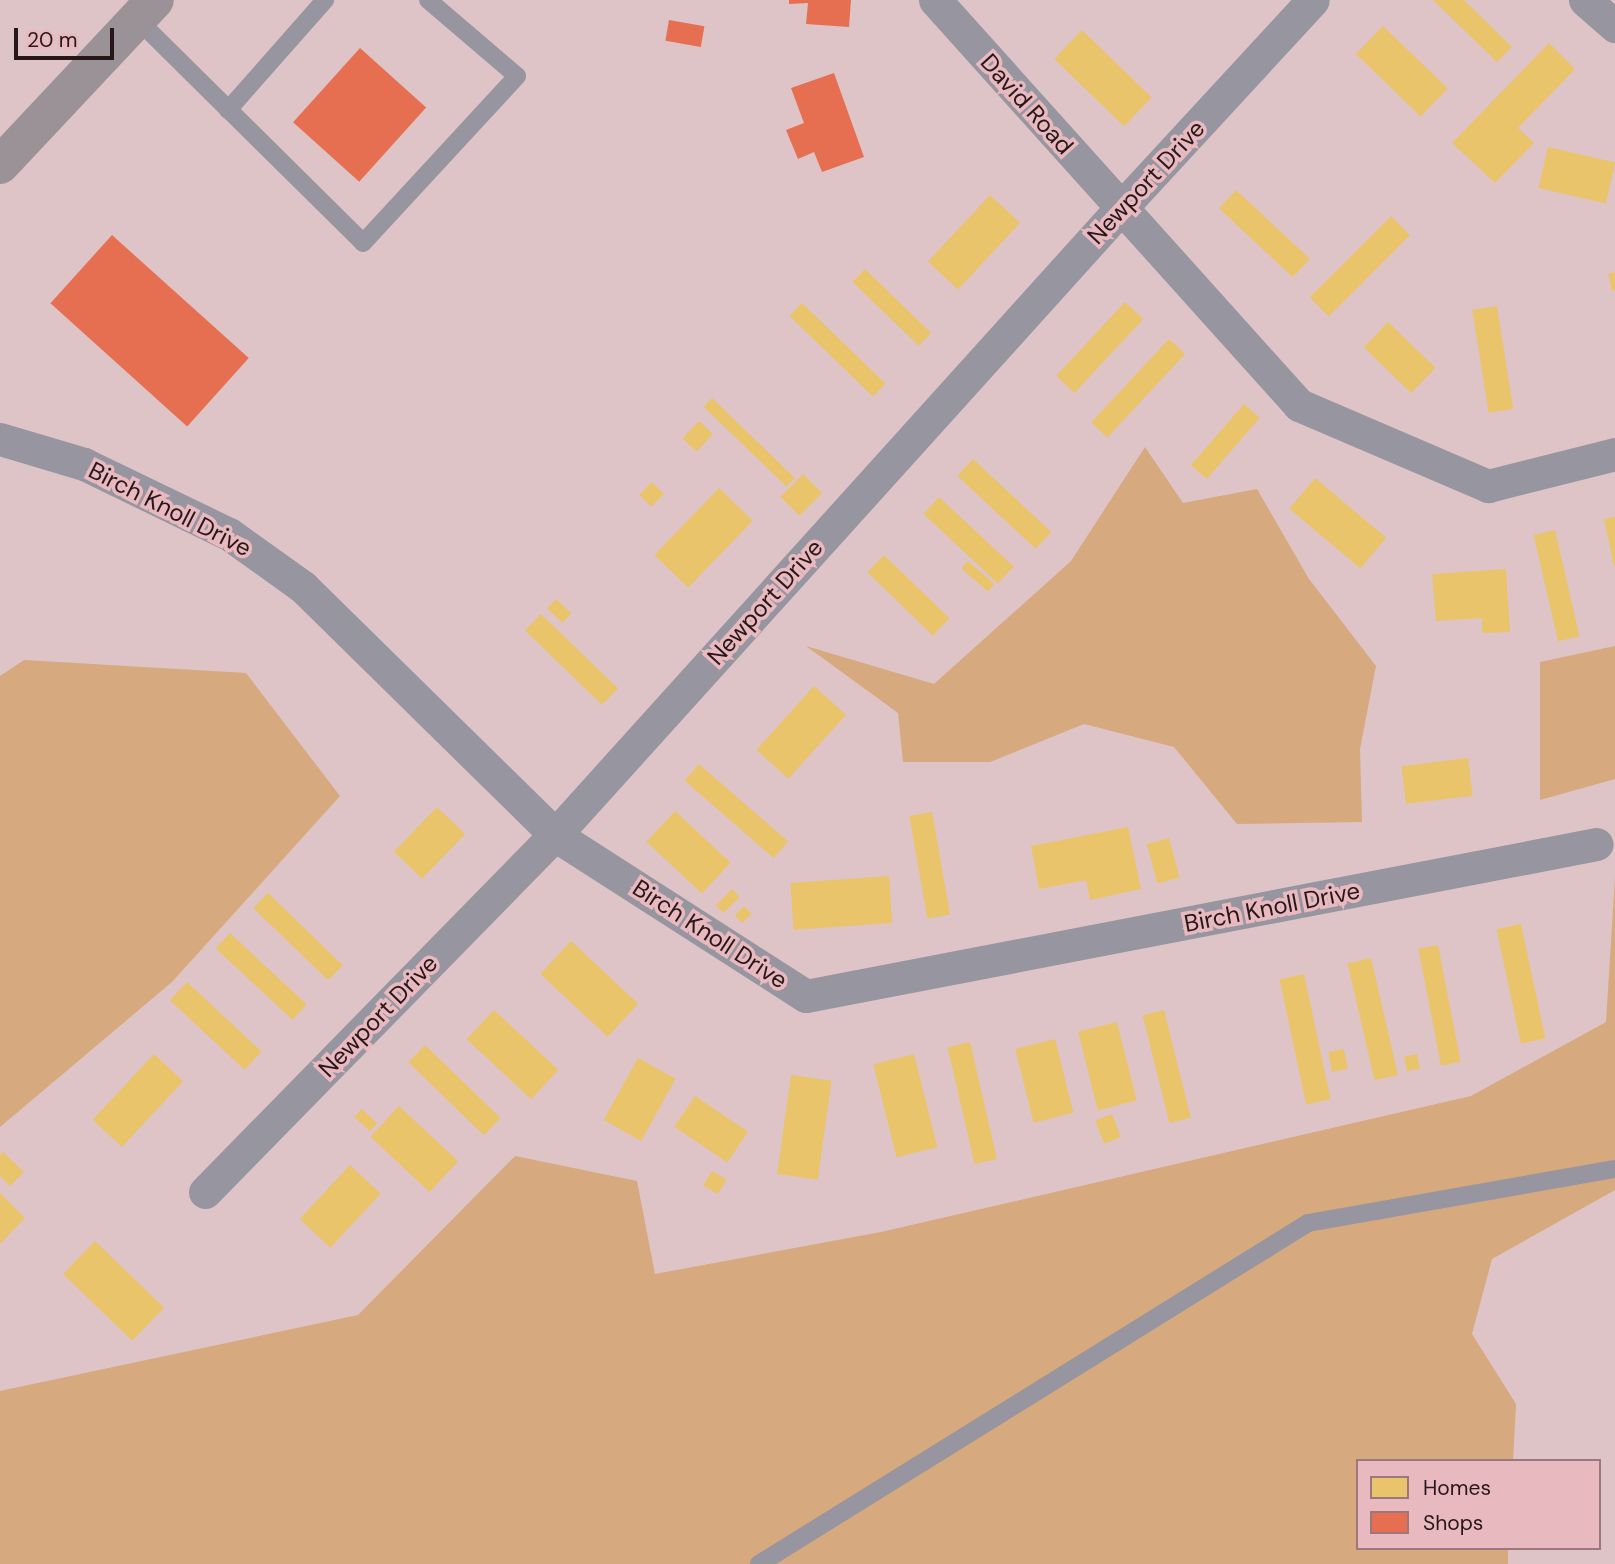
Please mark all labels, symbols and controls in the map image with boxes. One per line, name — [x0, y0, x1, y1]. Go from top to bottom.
scale bar — [18, 14, 117, 58]
text: 20 m — [27, 26, 78, 54]
street label: David Road — [975, 48, 1079, 160]
street label: Newport Drive — [1081, 114, 1211, 250]
street label: Birch Knoll Drive — [84, 456, 256, 562]
street label: Newport Drive — [701, 533, 829, 671]
street label: Birch Knoll Drive — [627, 873, 793, 995]
street label: Birch Knoll Drive — [1182, 876, 1362, 938]
street label: Newport Drive — [312, 949, 444, 1083]
legend — [1356, 1459, 1601, 1550]
text: Homes — [1423, 1474, 1491, 1502]
text: Shops — [1423, 1509, 1483, 1537]

